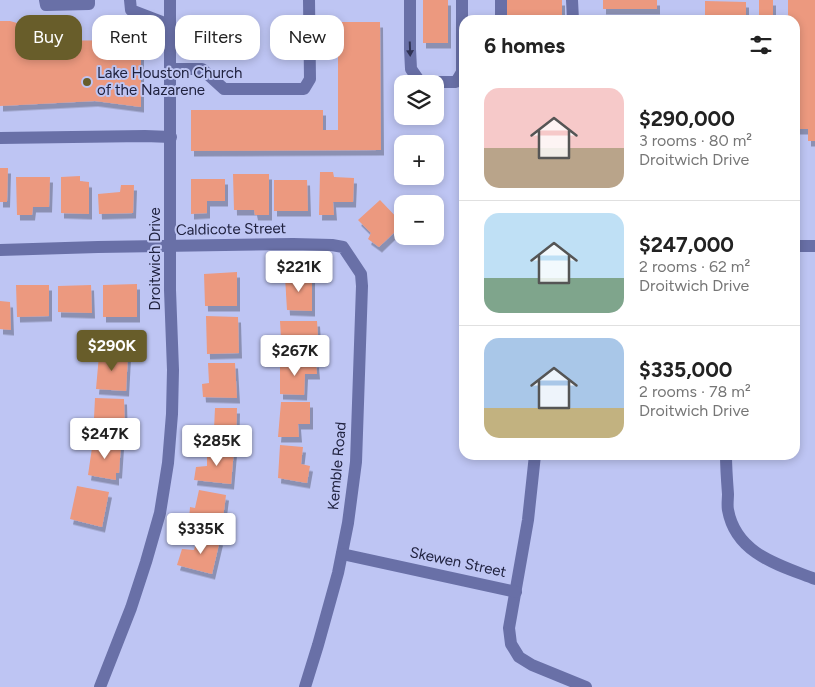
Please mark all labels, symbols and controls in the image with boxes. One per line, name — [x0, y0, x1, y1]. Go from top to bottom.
chip: Buy — [15, 15, 82, 60]
chip: Rent — [92, 15, 165, 60]
chip: Filters — [175, 15, 260, 60]
chip: New — [270, 15, 344, 60]
icon: filters — [747, 31, 775, 59]
text: 6 homes — [484, 33, 565, 58]
one-way arrow — [406, 41, 414, 57]
place label: Lake Houston Church of the Nazarene — [97, 64, 242, 99]
map controls — [394, 75, 444, 245]
button: layers — [394, 75, 444, 125]
marker: Lake Houston Church of the Nazarene — [81, 76, 93, 88]
text: $290,000 — [639, 106, 735, 131]
icon: home — [524, 108, 584, 168]
text: 3 rooms · 80 m² — [639, 131, 752, 150]
button: + — [394, 135, 444, 185]
text: Droitwich Drive — [639, 150, 749, 169]
button: − — [394, 195, 444, 245]
street label: Droitwich Drive — [146, 207, 164, 311]
street label: Caldicote Street — [176, 219, 287, 239]
text: $247,000 — [639, 232, 734, 257]
icon: home — [524, 233, 584, 293]
pin: $221K — [264, 250, 334, 293]
text: $221K — [277, 257, 321, 276]
text: 2 rooms · 62 m² — [639, 257, 750, 276]
text: Droitwich Drive — [639, 276, 749, 295]
pin: $290K — [77, 330, 147, 372]
pin: $267K — [260, 334, 330, 377]
text: $290K — [88, 336, 136, 355]
text: $267K — [272, 341, 318, 360]
text: $335,000 — [639, 357, 732, 382]
icon: home — [524, 358, 584, 418]
text: 2 rooms · 78 m² — [639, 382, 751, 401]
text: Droitwich Drive — [639, 401, 749, 420]
pin: $247K — [70, 418, 140, 460]
street label: Kemble Road — [324, 421, 350, 511]
text: $247K — [81, 424, 129, 443]
pin: $285K — [182, 424, 252, 467]
text: $285K — [193, 431, 241, 450]
pin: $335K — [166, 512, 236, 555]
text: $335K — [178, 519, 224, 538]
street label: Skewen Street — [408, 543, 508, 581]

